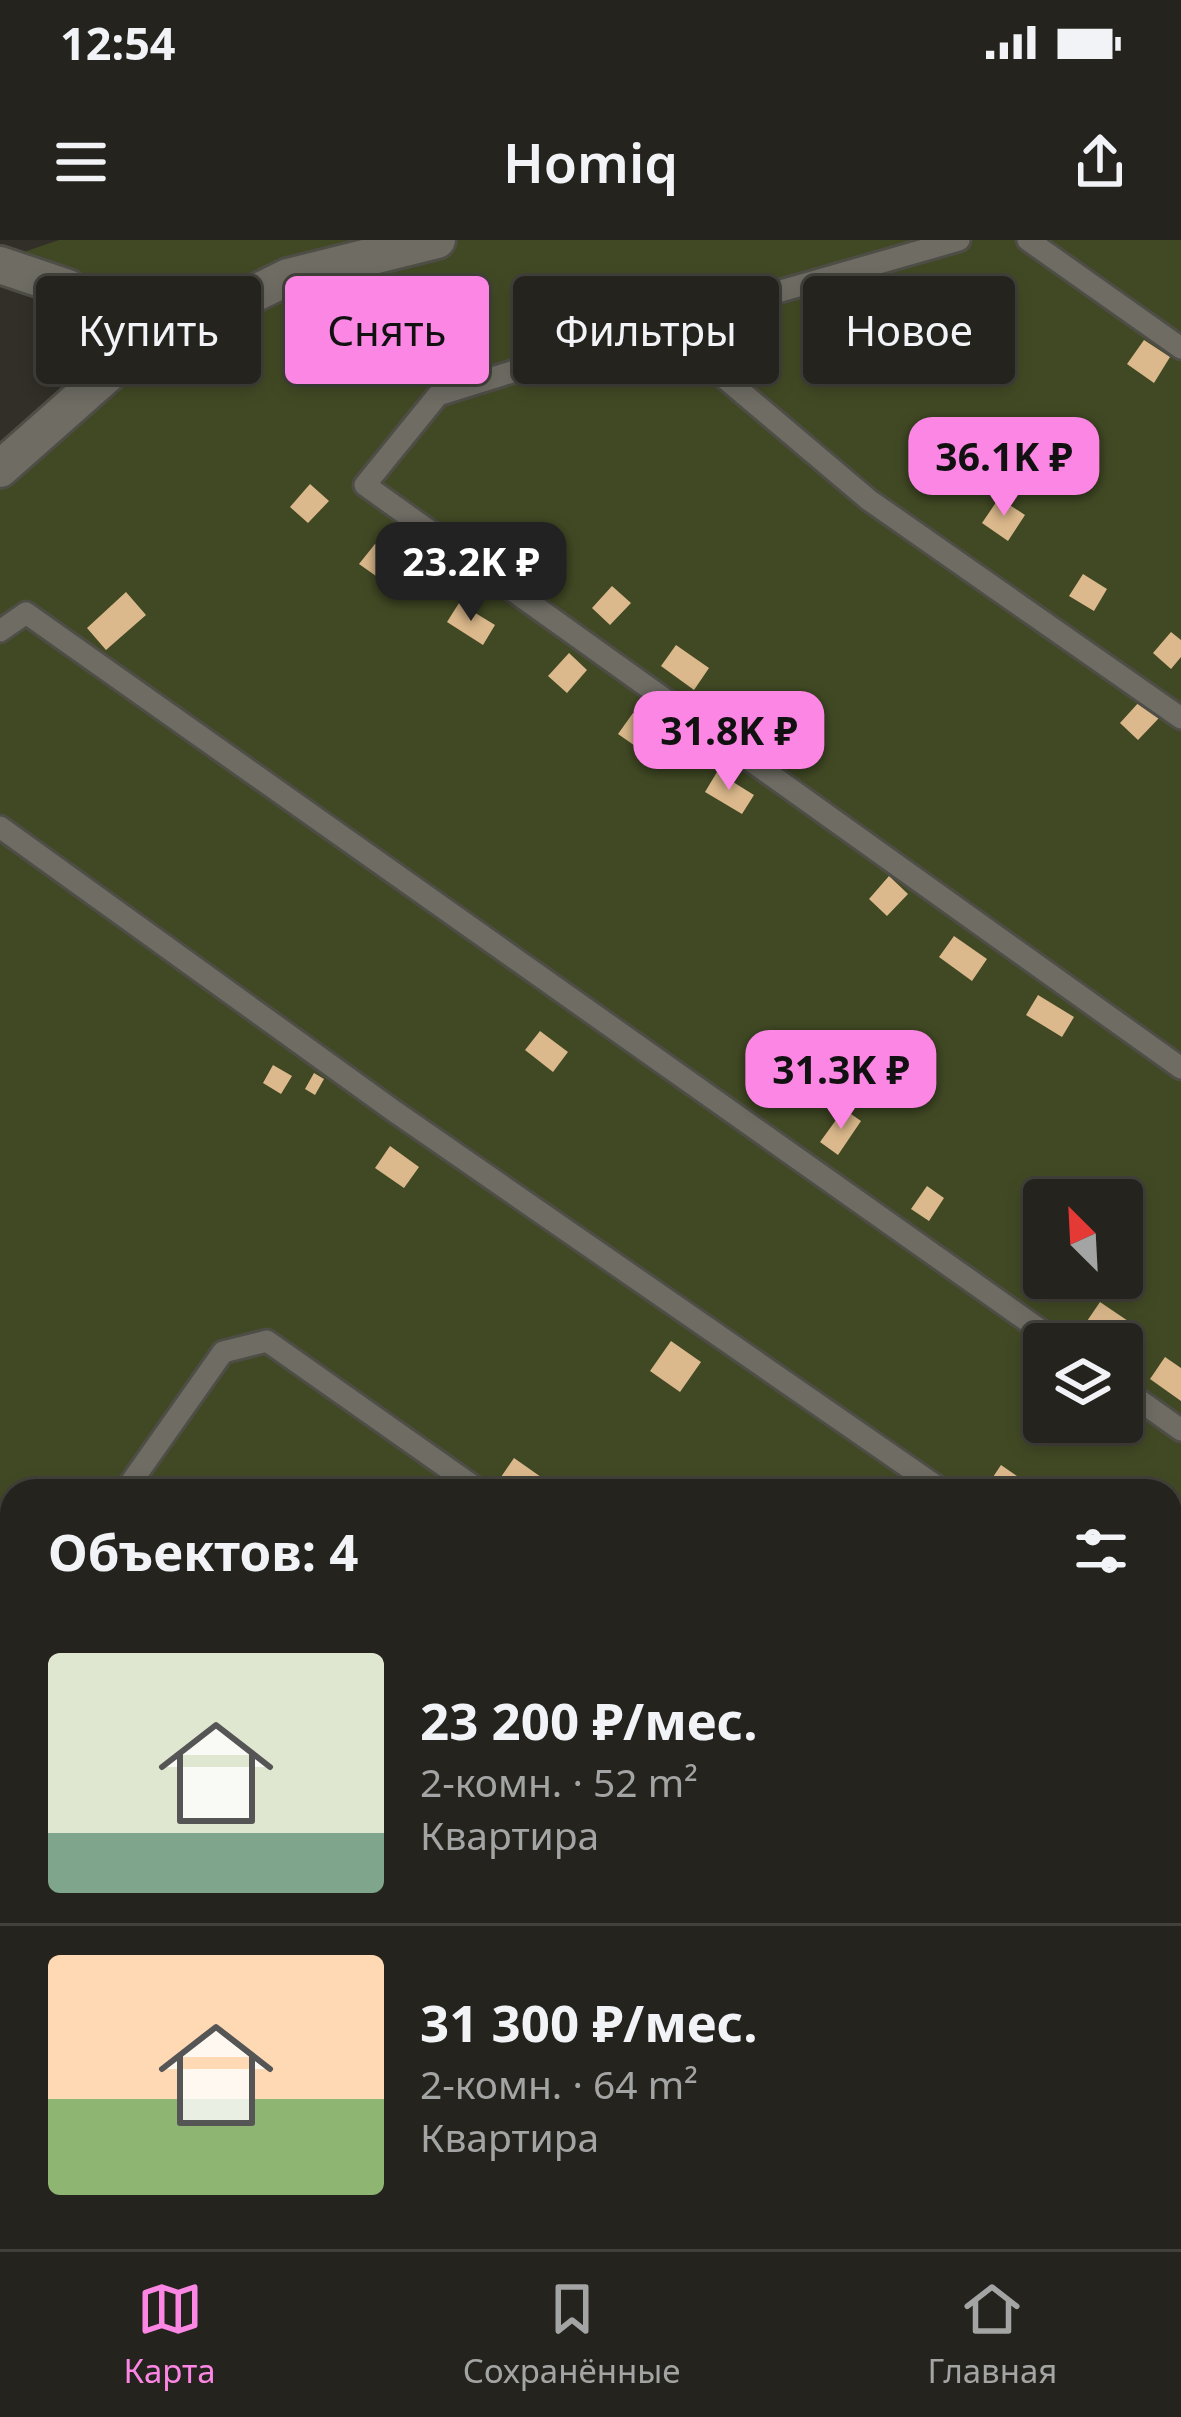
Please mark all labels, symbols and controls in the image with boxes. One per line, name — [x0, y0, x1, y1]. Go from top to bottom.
text: 12:54 — [60, 12, 176, 73]
text: Homiq — [503, 125, 678, 199]
icon: menu — [48, 129, 114, 195]
icon: share — [1067, 129, 1133, 195]
chip: Купить — [36, 276, 261, 384]
chip: Снять — [285, 276, 489, 384]
chip: Фильтры — [513, 276, 779, 384]
chip: Новое — [803, 276, 1015, 384]
pin: 36.1K ₽ — [893, 417, 1115, 519]
text: 36.1K ₽ — [935, 429, 1073, 482]
pin: 23.2K ₽ — [360, 522, 582, 624]
text: 23.2K ₽ — [402, 534, 540, 587]
pin: 31.8K ₽ — [618, 691, 840, 793]
text: 31.8K ₽ — [660, 703, 798, 756]
pin: 31.3K ₽ — [730, 1030, 952, 1132]
text: 31.3K ₽ — [772, 1042, 910, 1095]
north arrow — [1023, 1179, 1143, 1299]
map controls — [1023, 1179, 1143, 1443]
button: layers — [1023, 1323, 1143, 1443]
text: Объектов: 4 — [48, 1516, 358, 1586]
icon: filters — [1068, 1518, 1134, 1584]
text: 23 200 ₽/мес. — [420, 1685, 758, 1755]
icon: home — [144, 1701, 288, 1845]
text: 2-комн. · 52 m² — [420, 1755, 698, 1808]
text: Квартира — [420, 1808, 599, 1861]
text: 31 300 ₽/мес. — [420, 1987, 758, 2057]
icon: home — [144, 2003, 288, 2147]
text: 2-комн. · 64 m² — [420, 2057, 698, 2110]
text: Квартира — [420, 2110, 599, 2163]
tab: Карта — [124, 2276, 216, 2393]
tab: Сохранённые — [463, 2276, 680, 2393]
tab: Главная — [928, 2276, 1057, 2393]

